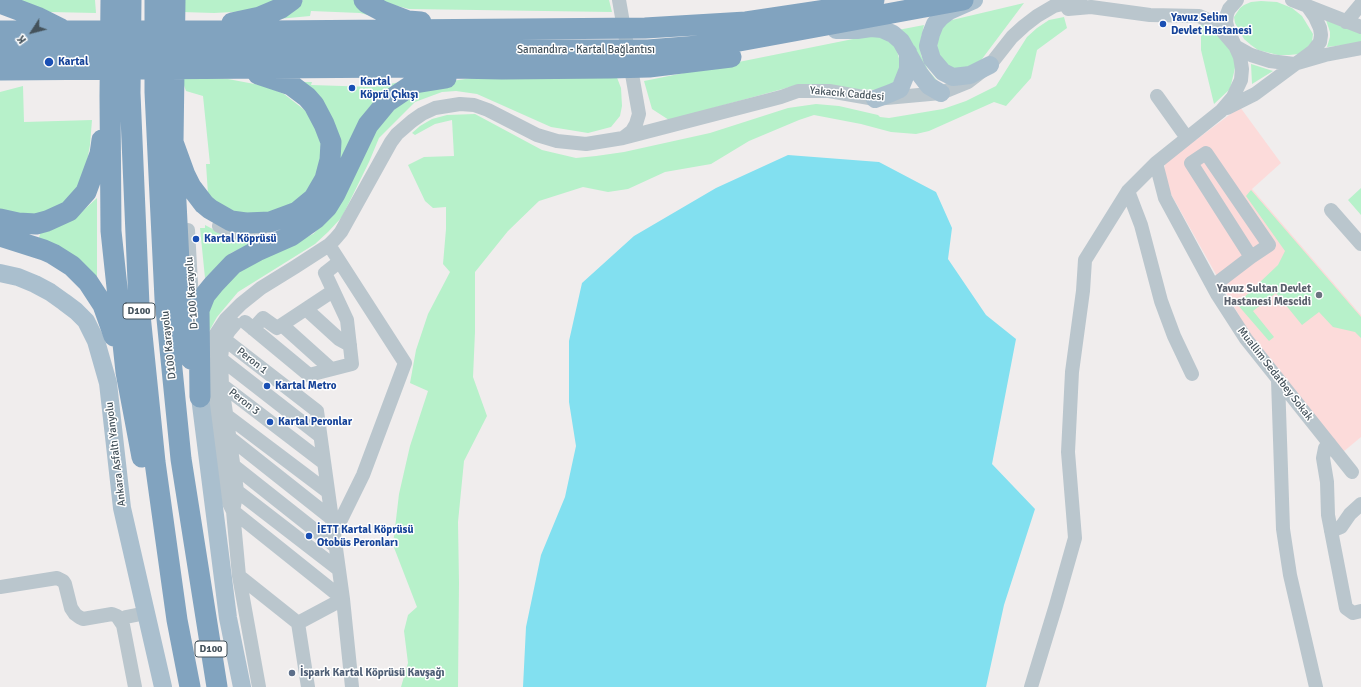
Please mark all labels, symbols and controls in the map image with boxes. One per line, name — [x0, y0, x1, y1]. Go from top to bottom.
place label: Yavuz Seli̇m Devlet Hastanesi̇ — [1171, 11, 1252, 37]
north arrow — [12, 12, 52, 52]
marker: Yavuz Seli̇m Devlet Hastanesi̇ — [1158, 19, 1168, 29]
text: K — [15, 33, 29, 46]
street label: Samandıra - Kartal Bağlantısı — [517, 43, 655, 57]
place label: Kartal — [58, 55, 88, 69]
marker: Kartal — [43, 56, 55, 68]
place label: Kartal Köprü Çıkışı — [360, 75, 418, 101]
marker: Kartal Köprü Çıkışı — [347, 83, 357, 93]
street label: Yakacık Caddesi — [809, 84, 885, 104]
place label: Kartal Köprüsü — [204, 232, 277, 246]
marker: Kartal Köprüsü — [191, 234, 201, 244]
street label: D-100 Karayolu — [183, 256, 201, 330]
place label: Yavuz Sultan Devlet Hastanesi Mescidi — [1217, 282, 1311, 308]
marker: Yavuz Sultan Devlet Hastanesi Mescidi — [1314, 290, 1324, 300]
road number: D100 — [123, 303, 155, 319]
street label: D100 Karayolu — [159, 310, 179, 380]
street label: Muallim Sedatbey Sokak — [1234, 325, 1316, 423]
street label: Peron 1 — [234, 345, 270, 377]
place label: Kartal Metro — [275, 379, 337, 393]
marker: Kartal Metro — [262, 381, 272, 391]
street label: Peron 3 — [226, 386, 262, 418]
street label: Ankara Asfaltı Yanyolu — [103, 401, 129, 507]
place label: Kartal Peronlar — [278, 415, 352, 429]
marker: Kartal Peronlar — [265, 417, 275, 427]
place label: İETT Kartal Köprüsü Otobüs Peronları — [317, 523, 413, 549]
marker: İETT Kartal Köprüsü Otobüs Peronları — [304, 531, 314, 541]
road number: D100 — [195, 641, 227, 657]
place label: İspark Kartal Köprüsü Kavşağı — [300, 666, 445, 680]
marker: İspark Kartal Köprüsü Kavşağı — [287, 668, 297, 678]

